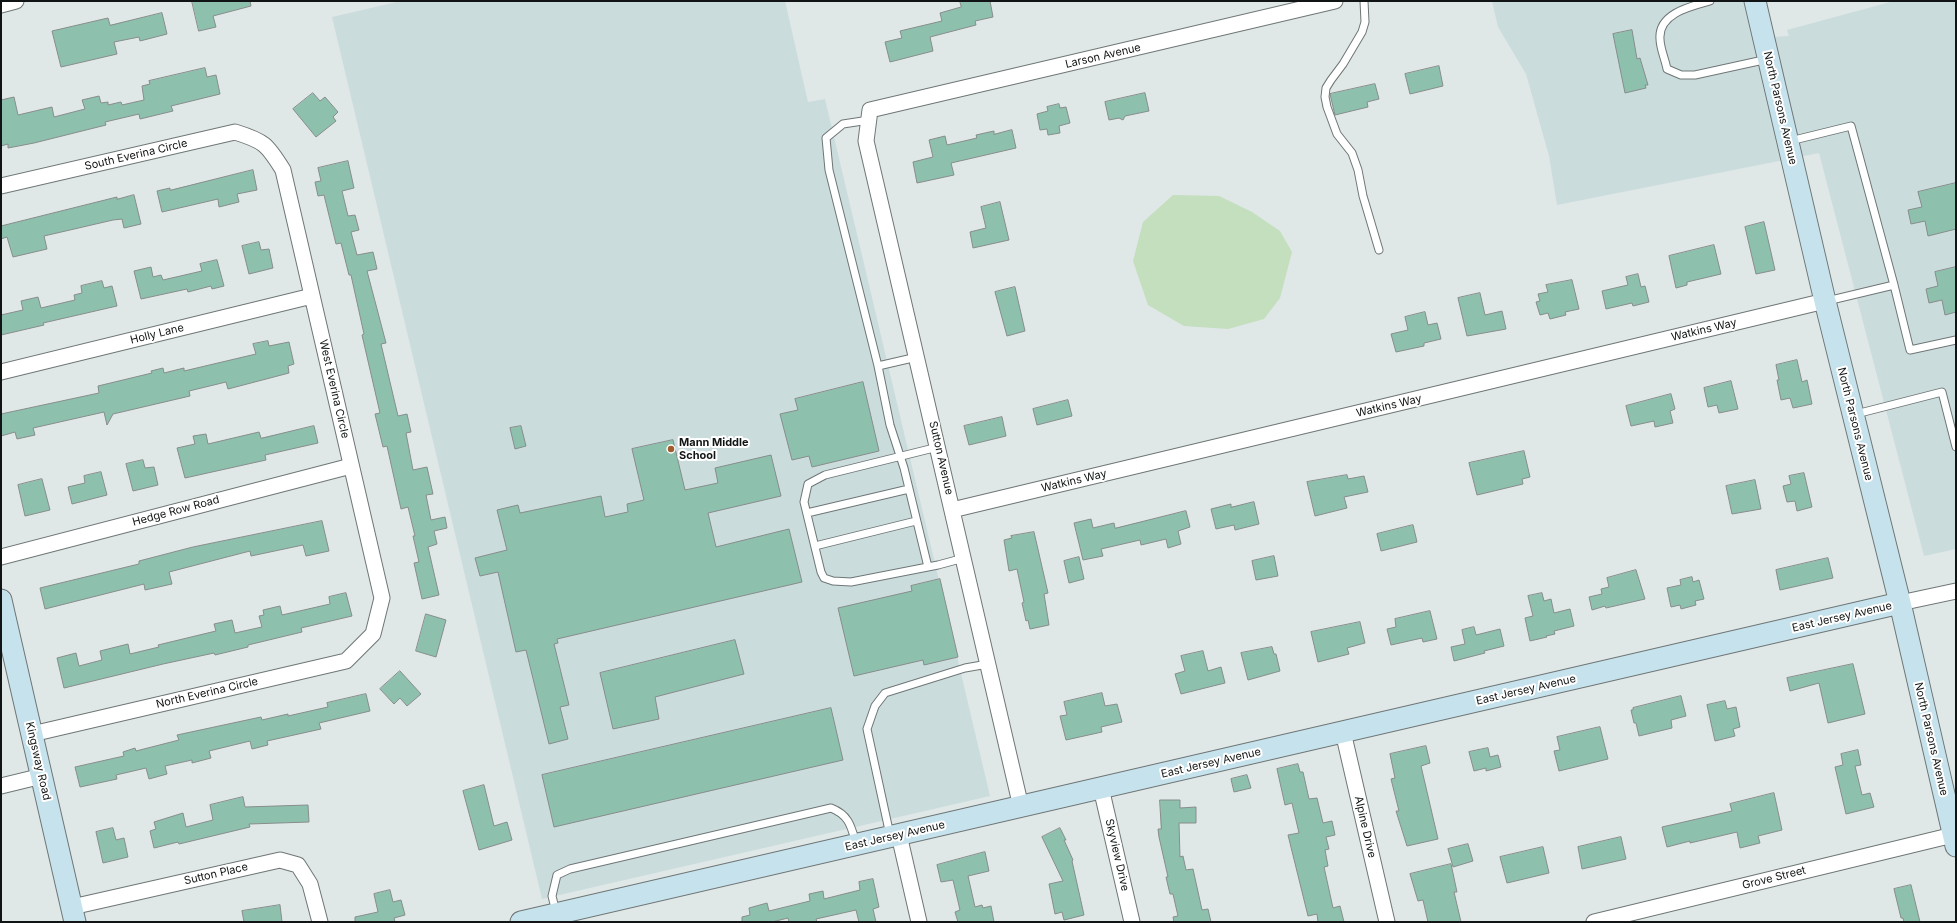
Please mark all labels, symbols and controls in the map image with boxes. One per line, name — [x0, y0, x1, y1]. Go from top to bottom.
street label: Larson Avenue — [1064, 41, 1142, 71]
street label: North Parsons Avenue — [1761, 50, 1799, 166]
street label: South Everina Circle — [83, 137, 189, 173]
street label: Watkins Way — [1670, 316, 1738, 344]
street label: Holly Lane — [129, 321, 185, 347]
street label: West Everina Circle — [316, 338, 352, 440]
street label: North Parsons Avenue — [1835, 366, 1875, 482]
street label: Watkins Way — [1355, 392, 1423, 420]
street label: Sutton Avenue — [926, 420, 956, 496]
place label: Mann Middle School — [679, 436, 749, 462]
marker: Mann Middle School — [666, 444, 676, 454]
street label: Watkins Way — [1040, 467, 1108, 495]
street label: Hedge Row Road — [131, 493, 221, 529]
street label: East Jersey Avenue — [1791, 599, 1893, 635]
street label: East Jersey Avenue — [1475, 672, 1577, 708]
street label: North Everina Circle — [155, 675, 259, 711]
street label: North Parsons Avenue — [1912, 681, 1950, 797]
street label: Kingsway Road — [23, 720, 53, 802]
street label: East Jersey Avenue — [1160, 745, 1262, 781]
street label: Alpine Drive — [1351, 795, 1379, 859]
street label: East Jersey Avenue — [844, 818, 946, 854]
street label: Skyview Drive — [1102, 818, 1132, 892]
street label: Sutton Place — [183, 860, 249, 888]
street label: Grove Street — [1741, 864, 1807, 892]

